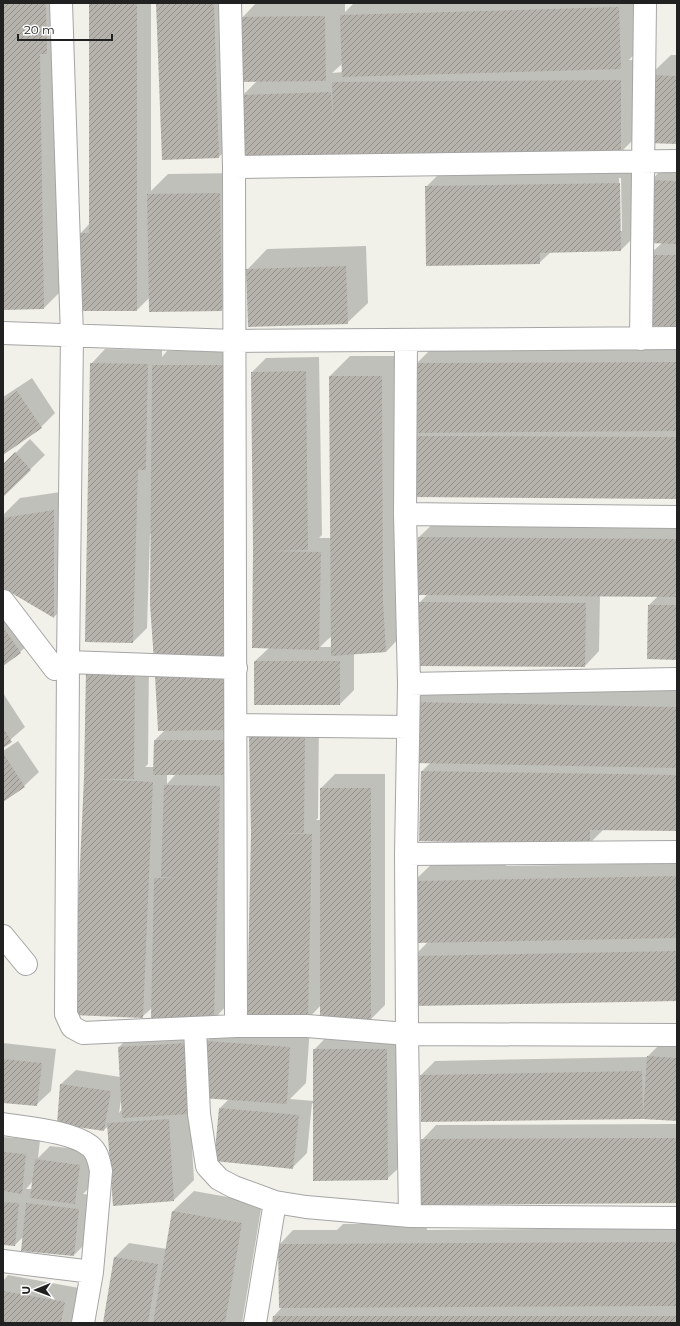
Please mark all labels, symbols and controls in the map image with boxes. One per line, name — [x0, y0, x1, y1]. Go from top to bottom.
scale bar — [18, 16, 112, 42]
text: 20 m — [24, 22, 55, 37]
north arrow — [16, 1270, 56, 1310]
text: U — [19, 1286, 33, 1295]

